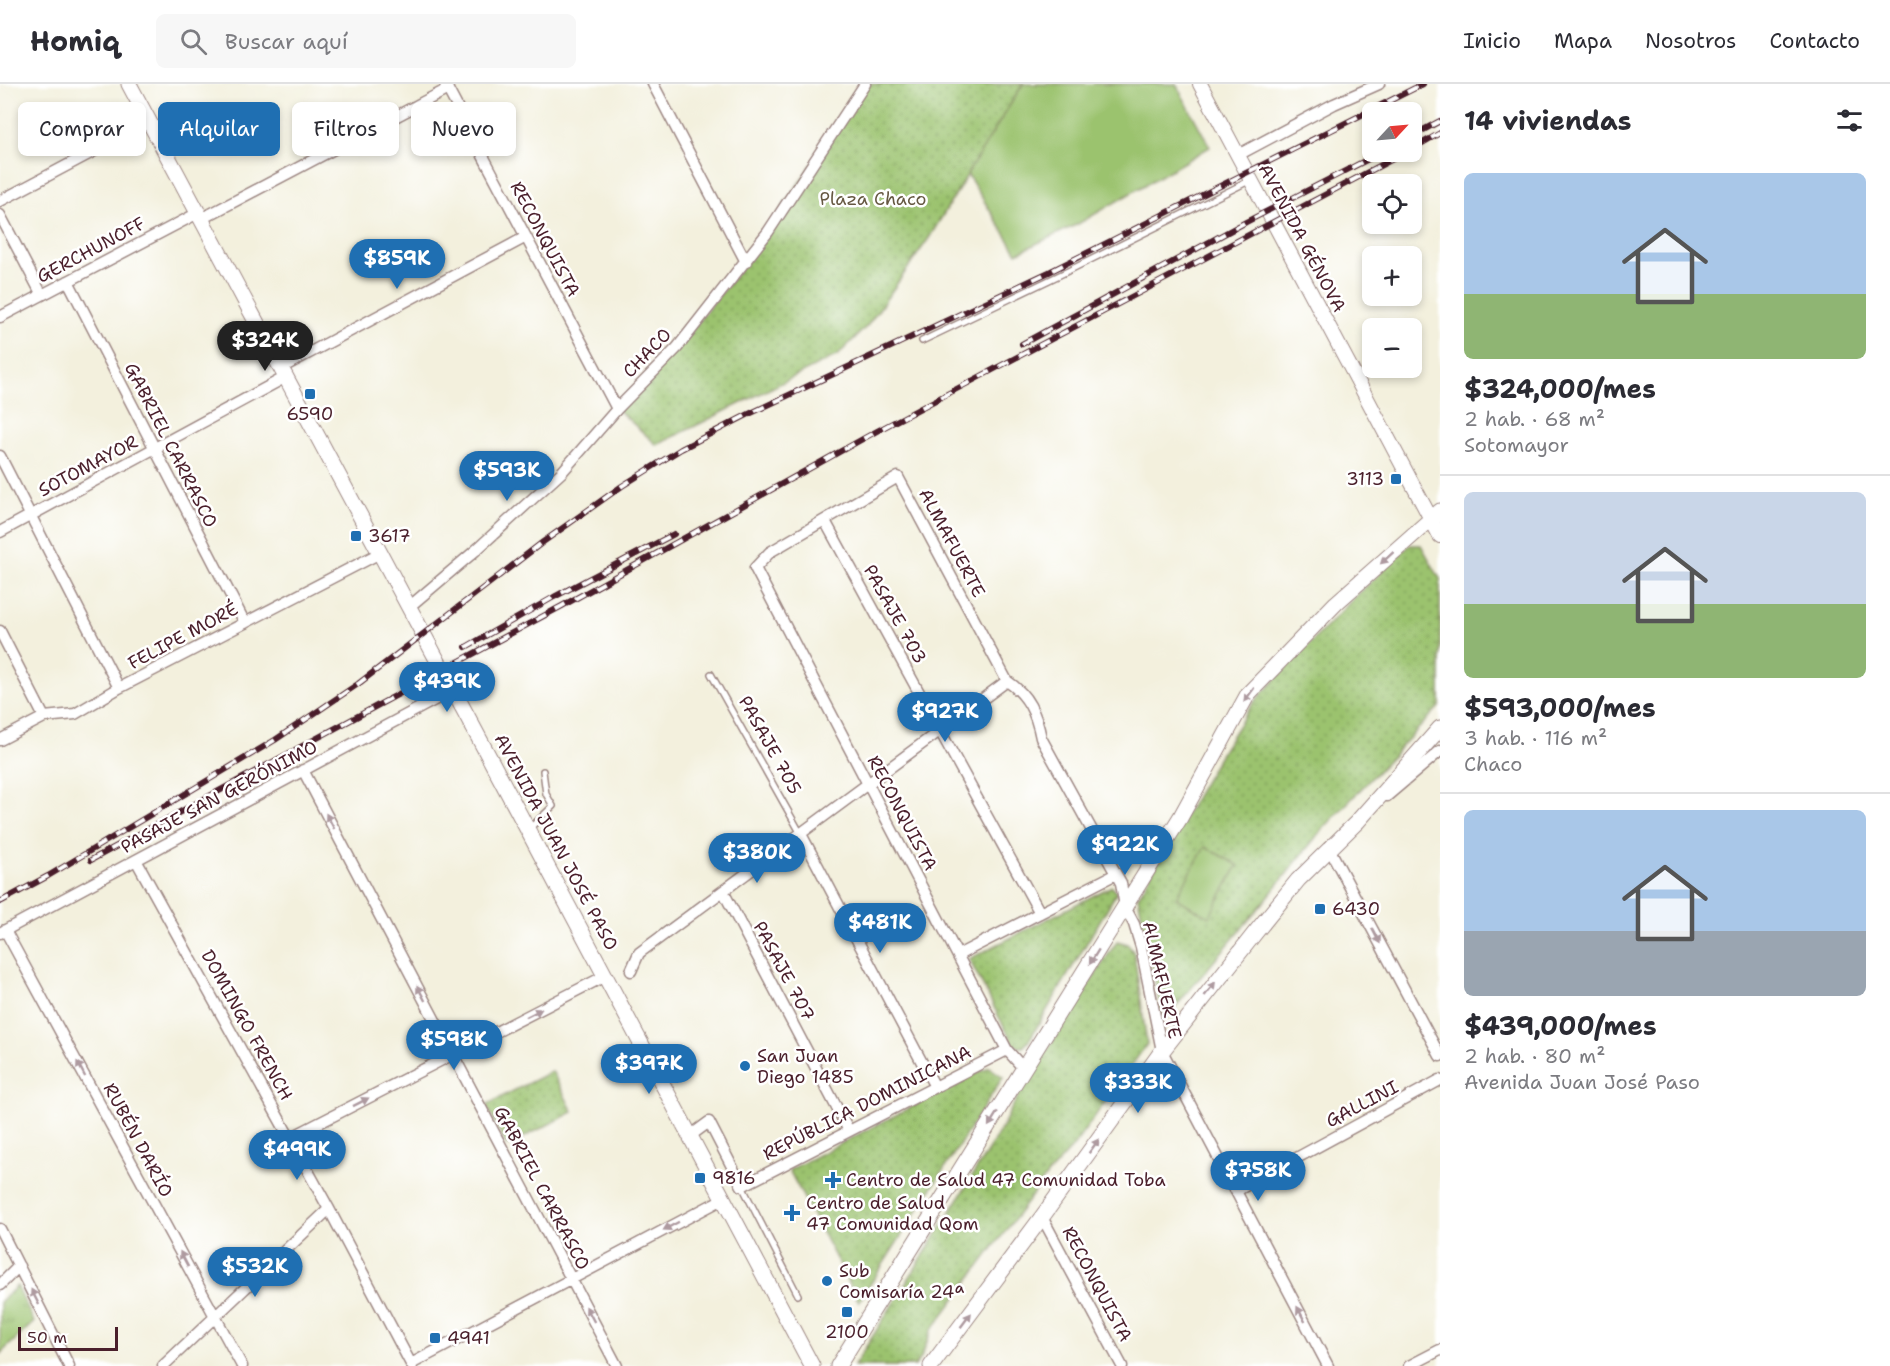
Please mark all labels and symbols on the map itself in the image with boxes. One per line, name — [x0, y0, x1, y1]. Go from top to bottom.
north arrow — [1362, 102, 1422, 162]
street label: AVENIDA GÉNOVA — [1253, 160, 1351, 316]
street label: RECONQUISTA — [505, 177, 585, 301]
park label: Plaza Chaco — [819, 187, 927, 211]
street label: GERCHUNOFF — [33, 211, 149, 289]
pin: $859K — [355, 239, 439, 290]
pin: $324K — [223, 321, 307, 372]
street label: CHACO — [617, 323, 677, 383]
street label: GABRIEL CARRASCO — [119, 359, 223, 531]
marker: 6590 — [303, 387, 317, 401]
place label: 6590 — [287, 402, 333, 426]
street label: SOTOMAYOR — [34, 430, 142, 502]
pin: $593K — [465, 451, 549, 502]
place label: 3113 — [1346, 467, 1384, 491]
marker: 3113 — [1389, 472, 1403, 486]
street label: ALMAFUERTE — [913, 484, 991, 602]
place label: 3617 — [368, 524, 411, 548]
marker: 3617 — [349, 529, 363, 543]
one-way arrow — [1380, 551, 1395, 564]
street label: PASAJE 703 — [858, 560, 932, 668]
street label: FELIPE MORÉ — [124, 597, 242, 675]
pin: $439K — [405, 662, 489, 713]
one-way arrow — [1243, 686, 1255, 702]
street label: PASAJE 705 — [733, 692, 807, 798]
pin: $927K — [903, 692, 987, 743]
street label: AVENIDA JUAN JOSÉ PASO — [489, 730, 623, 954]
street label: PASAJE SAN GERÓNIMO — [116, 735, 322, 859]
street label: RECONQUISTA — [862, 751, 942, 875]
one-way arrow — [325, 812, 335, 829]
pin: $922K — [1083, 825, 1167, 876]
pin: $380K — [715, 833, 799, 884]
place label: 6430 — [1332, 897, 1380, 921]
marker: 6430 — [1313, 902, 1327, 916]
pin: $481K — [838, 903, 922, 954]
street label: PASAJE 707 — [748, 917, 820, 1025]
street label: ALMAFUERTE — [1137, 919, 1187, 1041]
one-way arrow — [1371, 928, 1381, 945]
street label: DOMINGO FRENCH — [196, 945, 298, 1105]
one-way arrow — [1089, 949, 1100, 965]
one-way arrow — [1204, 981, 1217, 997]
one-way arrow — [416, 985, 426, 1002]
one-way arrow — [526, 1008, 543, 1018]
pin: $598K — [412, 1020, 496, 1071]
street label: REPÚBLICA DOMINICANA — [759, 1040, 975, 1166]
pin: $397K — [607, 1044, 691, 1095]
place label: San Juan Diego 1485 — [757, 1044, 854, 1089]
marker: San Juan Diego 1485 — [738, 1059, 752, 1073]
one-way arrow — [76, 1061, 86, 1078]
pin: $333K — [1096, 1063, 1180, 1114]
street label: GALLINI — [1321, 1075, 1403, 1133]
street label: RUBÉN DARÍO — [98, 1079, 178, 1201]
one-way arrow — [352, 1098, 369, 1107]
street label: GABRIEL CARRASCO — [489, 1102, 595, 1274]
one-way arrow — [987, 1111, 998, 1127]
pin: $499K — [255, 1130, 339, 1181]
one-way arrow — [1088, 1138, 1100, 1153]
pin: $758K — [1216, 1151, 1300, 1202]
place label: 9816 — [712, 1166, 756, 1190]
place label: Centro de Salud 47 Comunidad Toba — [846, 1168, 1166, 1192]
marker: 9816 — [693, 1171, 707, 1185]
marker: Centro de Salud 47 Comunidad Toba — [824, 1171, 842, 1189]
place label: Centro de Salud 47 Comunidad Qom — [806, 1191, 978, 1236]
marker: Centro de Salud 47 Comunidad Qom — [783, 1204, 801, 1222]
one-way arrow — [662, 1221, 679, 1231]
street label: RECONQUISTA — [1057, 1222, 1137, 1346]
pin: $532K — [213, 1247, 297, 1298]
one-way arrow — [179, 1250, 189, 1267]
place label: Sub Comisaría 24ª — [839, 1259, 965, 1304]
marker: Sub Comisaría 24ª — [820, 1274, 834, 1288]
one-way arrow — [30, 1288, 40, 1305]
one-way arrow — [585, 1305, 595, 1322]
marker: 2100 — [840, 1305, 854, 1319]
one-way arrow — [1296, 1306, 1306, 1323]
one-way arrow — [960, 1312, 972, 1327]
place label: 2100 — [825, 1320, 869, 1344]
scale bar — [18, 1324, 118, 1352]
place label: 4941 — [447, 1326, 490, 1350]
marker: 4941 — [428, 1331, 442, 1345]

